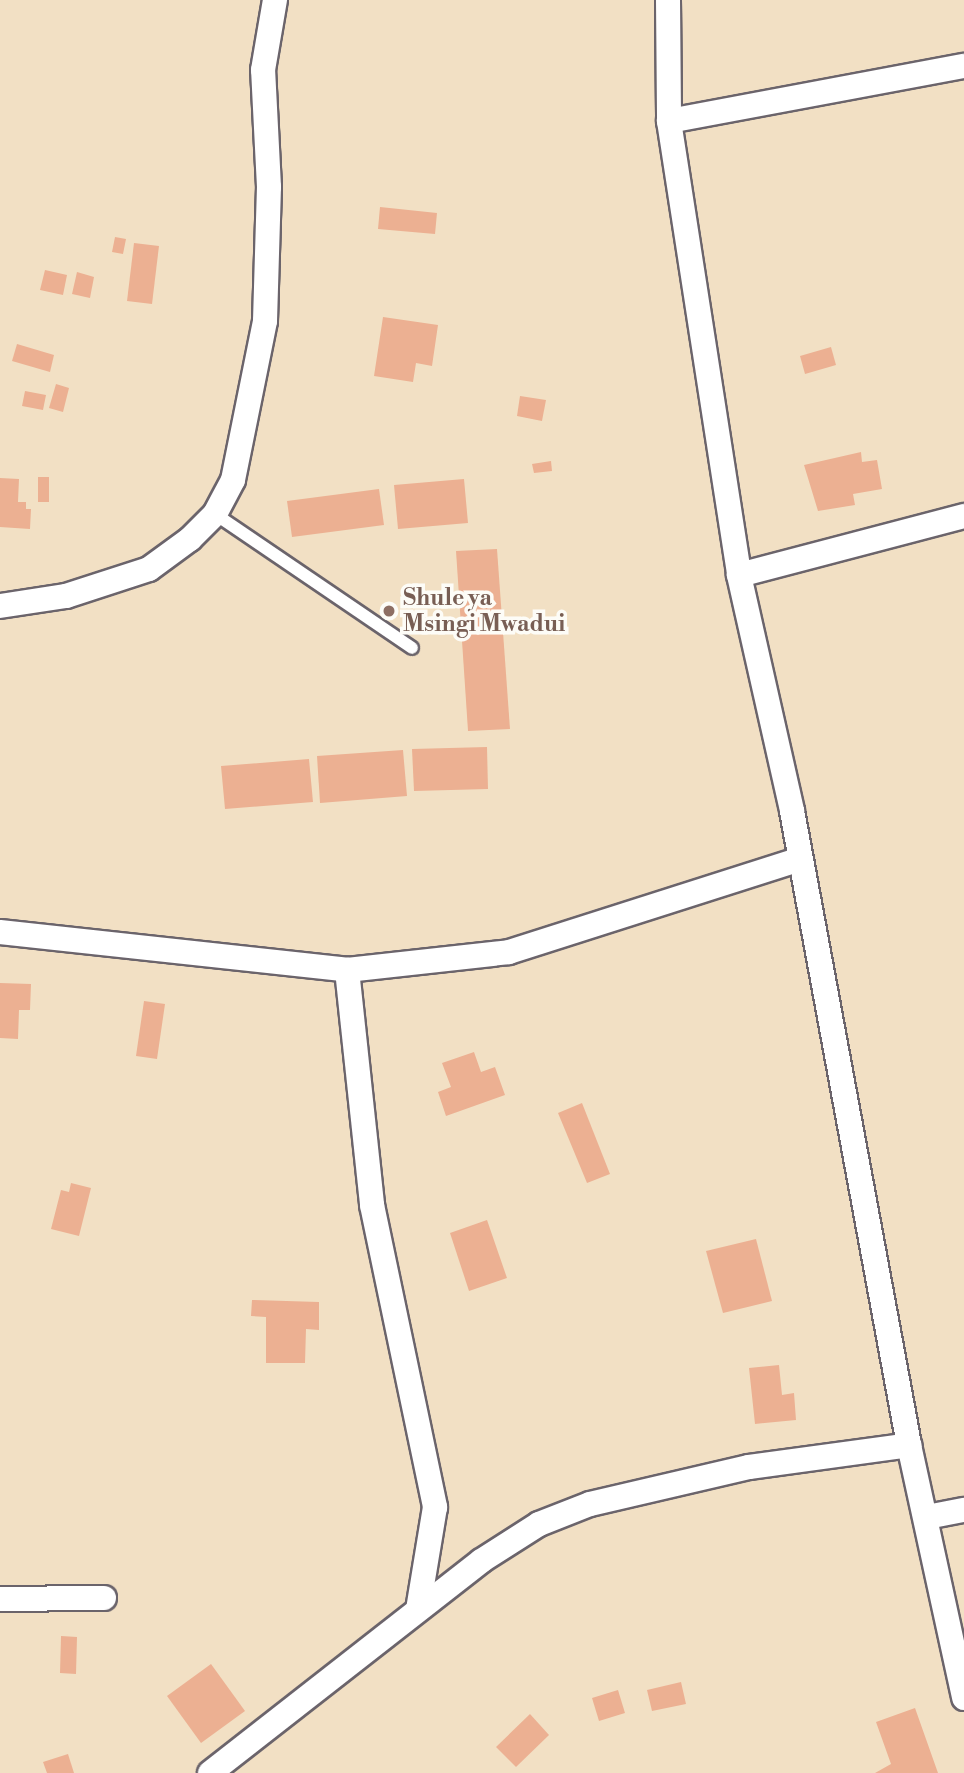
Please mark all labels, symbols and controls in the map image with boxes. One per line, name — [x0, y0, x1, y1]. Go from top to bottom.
place label: Shule ya Msingi Mwadui — [403, 584, 565, 638]
marker: Shule ya Msingi Mwadui — [381, 603, 397, 619]

